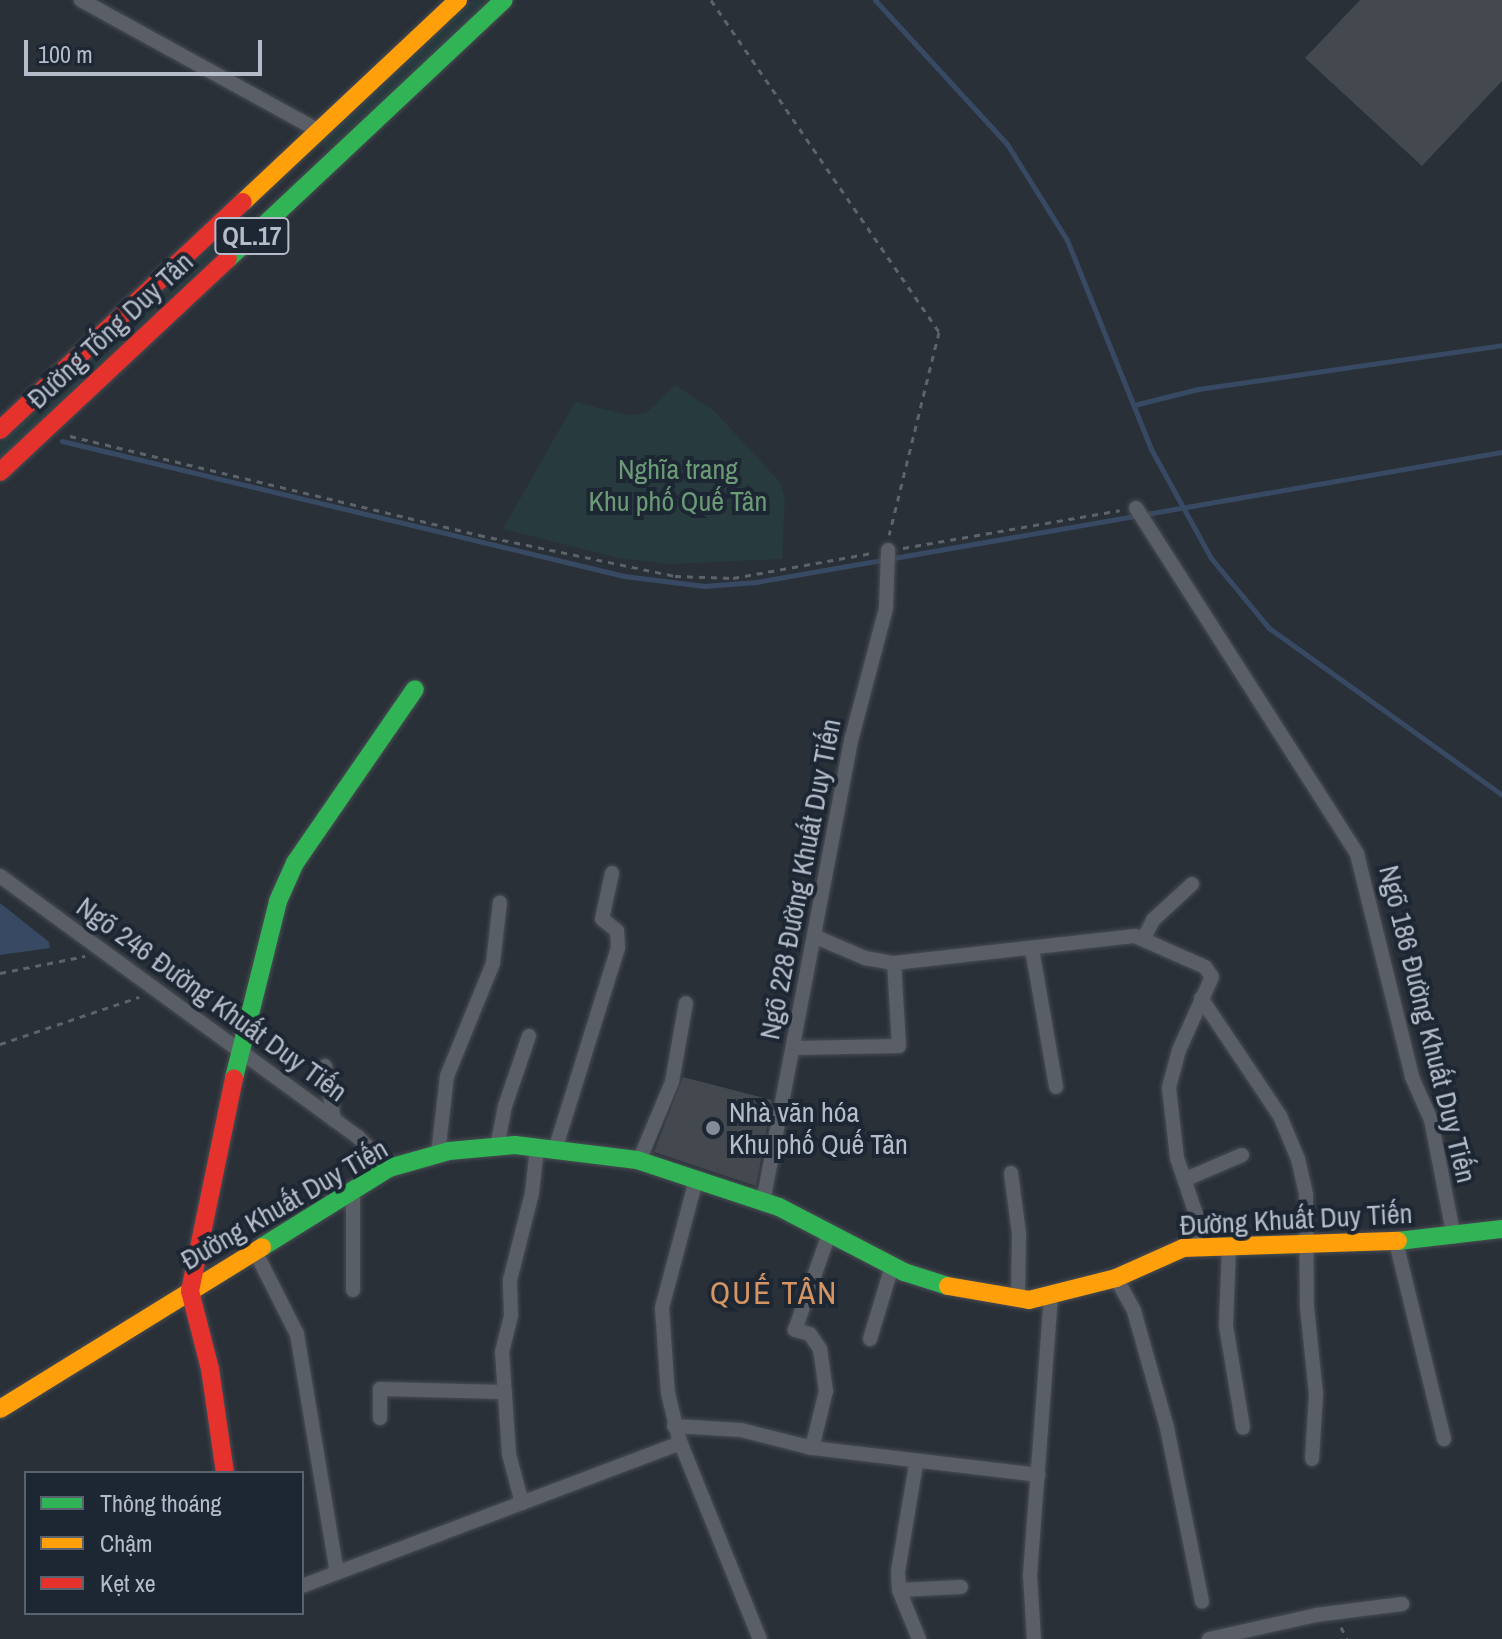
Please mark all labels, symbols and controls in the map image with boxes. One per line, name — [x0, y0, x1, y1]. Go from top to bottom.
scale bar — [28, 24, 266, 74]
text: 100 m — [38, 38, 93, 70]
road number: QL.17 — [214, 214, 290, 258]
street label: Đường Tống Duy Tân — [20, 244, 200, 416]
park label: Nghĩa trang Khu phố Quế Tân — [588, 452, 768, 518]
street label: Ngõ 228 Đường Khuất Duy Tiến — [752, 716, 848, 1042]
street label: Ngõ 186 Đường Khuất Duy Tiến — [1372, 862, 1484, 1186]
street label: Ngõ 246 Đường Khuất Duy Tiến — [70, 890, 354, 1108]
place label: Nhà văn hóa Khu phố Quế Tân — [729, 1095, 908, 1161]
marker: Nhà văn hóa Khu phố Quế Tân — [704, 1119, 722, 1137]
street label: Đường Khuất Duy Tiến — [175, 1131, 393, 1277]
street label: Đường Khuất Duy Tiến — [1179, 1196, 1413, 1242]
district label: QUẾ TÂN — [710, 1274, 838, 1312]
legend — [24, 1471, 304, 1615]
text: Thông thoáng — [100, 1487, 221, 1519]
text: Chậm — [100, 1527, 153, 1559]
text: Kẹt xe — [100, 1567, 156, 1599]

